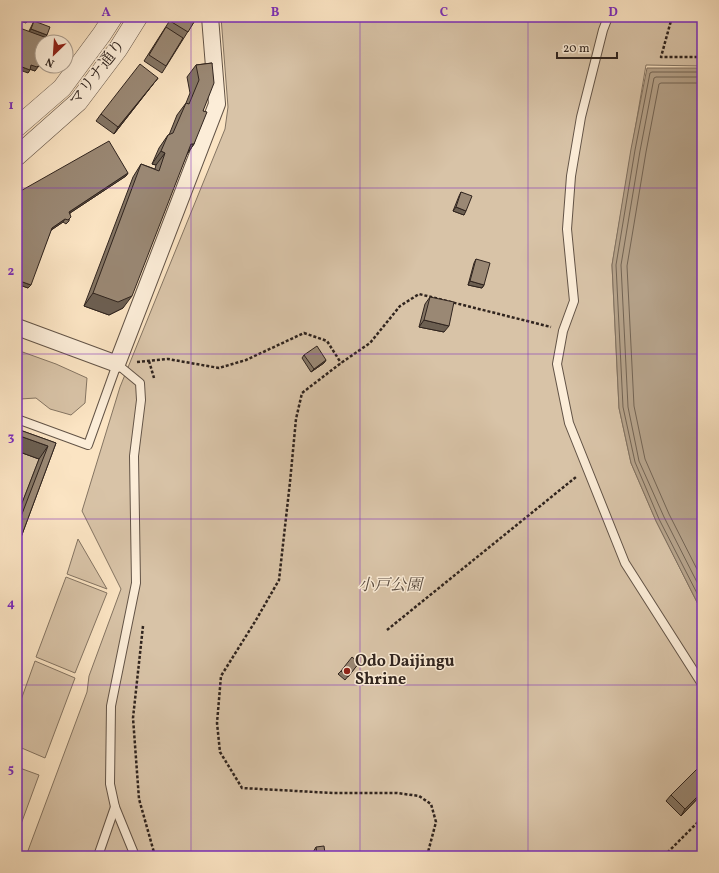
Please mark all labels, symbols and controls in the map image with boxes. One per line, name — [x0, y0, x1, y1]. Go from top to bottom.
text: A — [101, 4, 111, 22]
text: B — [271, 4, 280, 22]
text: C — [440, 4, 448, 22]
text: D — [608, 4, 618, 22]
north arrow — [34, 34, 74, 74]
scale bar — [557, 34, 617, 60]
street label: マリナ通り — [65, 35, 131, 111]
text: 20 m — [563, 41, 590, 57]
text: N — [44, 53, 57, 70]
text: 1 — [8, 97, 14, 115]
text: 2 — [8, 263, 15, 281]
text: 3 — [8, 429, 15, 447]
park label: 小戸公園 — [358, 575, 425, 597]
text: 4 — [7, 595, 15, 613]
place label: Odo Daijingu Shrine — [355, 651, 455, 691]
marker: Odo Daijingu Shrine — [342, 666, 352, 676]
text: 5 — [8, 761, 14, 779]

